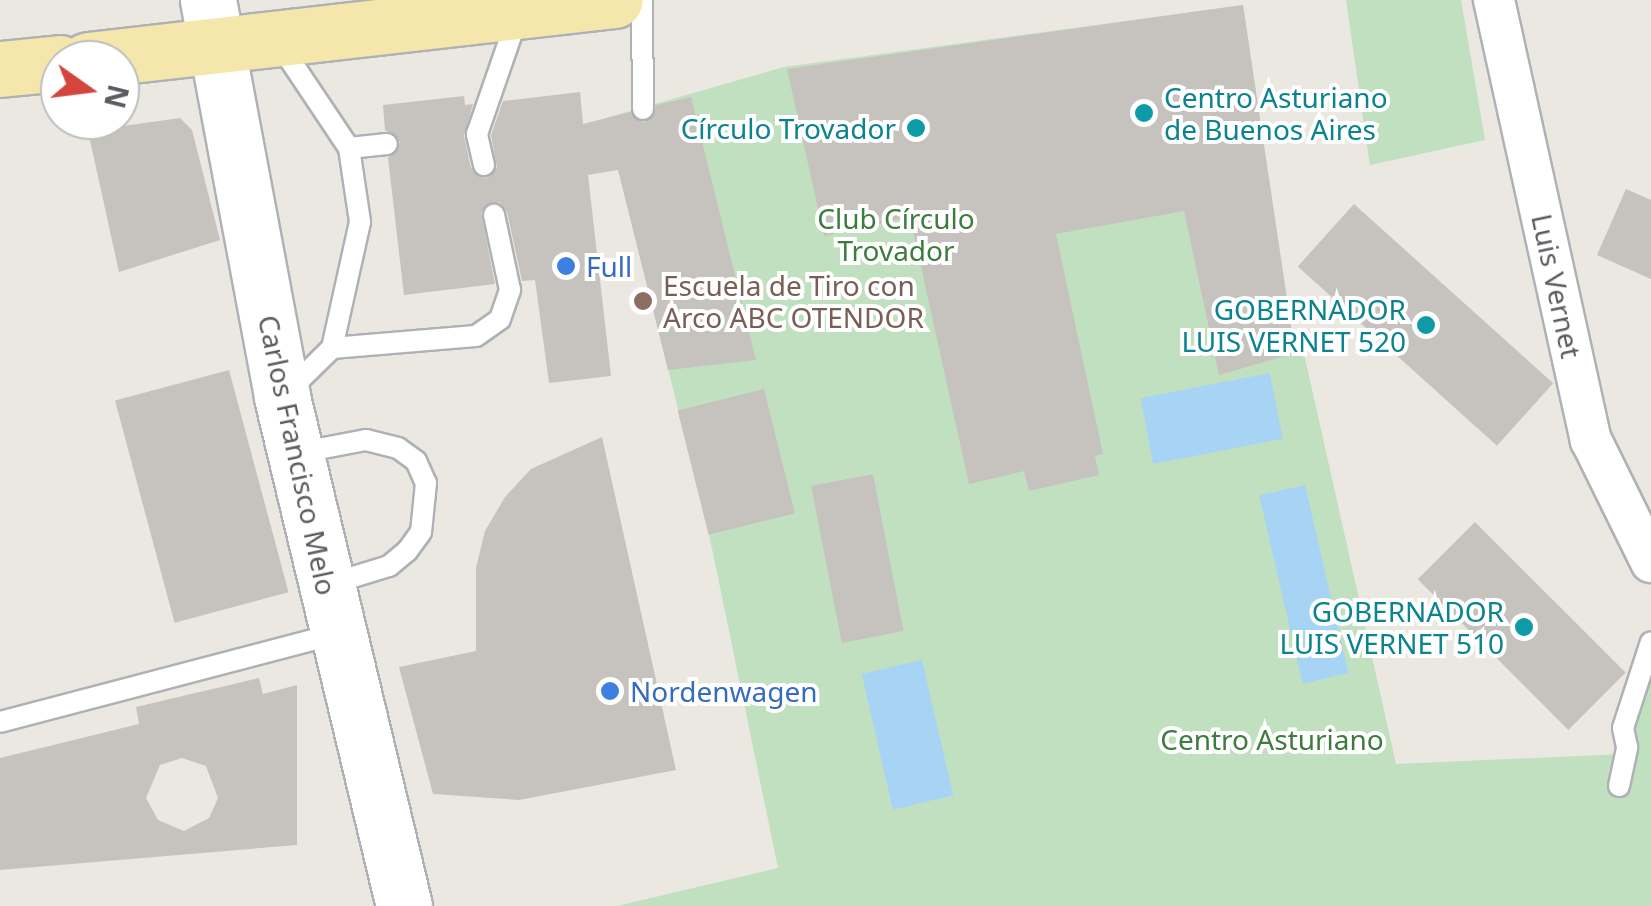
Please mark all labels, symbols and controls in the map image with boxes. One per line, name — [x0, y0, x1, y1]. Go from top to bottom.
north arrow — [40, 40, 140, 140]
place label: Centro Asturiano de Buenos Aires — [1164, 80, 1388, 146]
text: N — [96, 81, 138, 112]
marker: Centro Asturiano de Buenos Aires — [1133, 102, 1155, 124]
place label: Círculo Trovador — [681, 111, 896, 145]
marker: Círculo Trovador — [905, 117, 927, 139]
park label: Club Círculo Trovador — [817, 201, 975, 267]
street label: Luis Vernet — [1525, 211, 1589, 361]
place label: Full — [586, 249, 632, 283]
marker: Full — [555, 255, 577, 277]
place label: Escuela de Tiro con Arco ABC OTENDOR — [663, 268, 924, 334]
marker: Escuela de Tiro con Arco ABC OTENDOR — [632, 290, 654, 312]
place label: GOBERNADOR LUIS VERNET 520 — [1181, 292, 1406, 358]
street label: Carlos Francisco Melo — [252, 312, 344, 598]
marker: GOBERNADOR LUIS VERNET 520 — [1415, 314, 1437, 336]
place label: GOBERNADOR LUIS VERNET 510 — [1279, 594, 1504, 660]
marker: GOBERNADOR LUIS VERNET 510 — [1513, 616, 1535, 638]
place label: Nordenwagen — [630, 674, 818, 708]
marker: Nordenwagen — [599, 680, 621, 702]
park label: Centro Asturiano — [1160, 722, 1384, 756]

